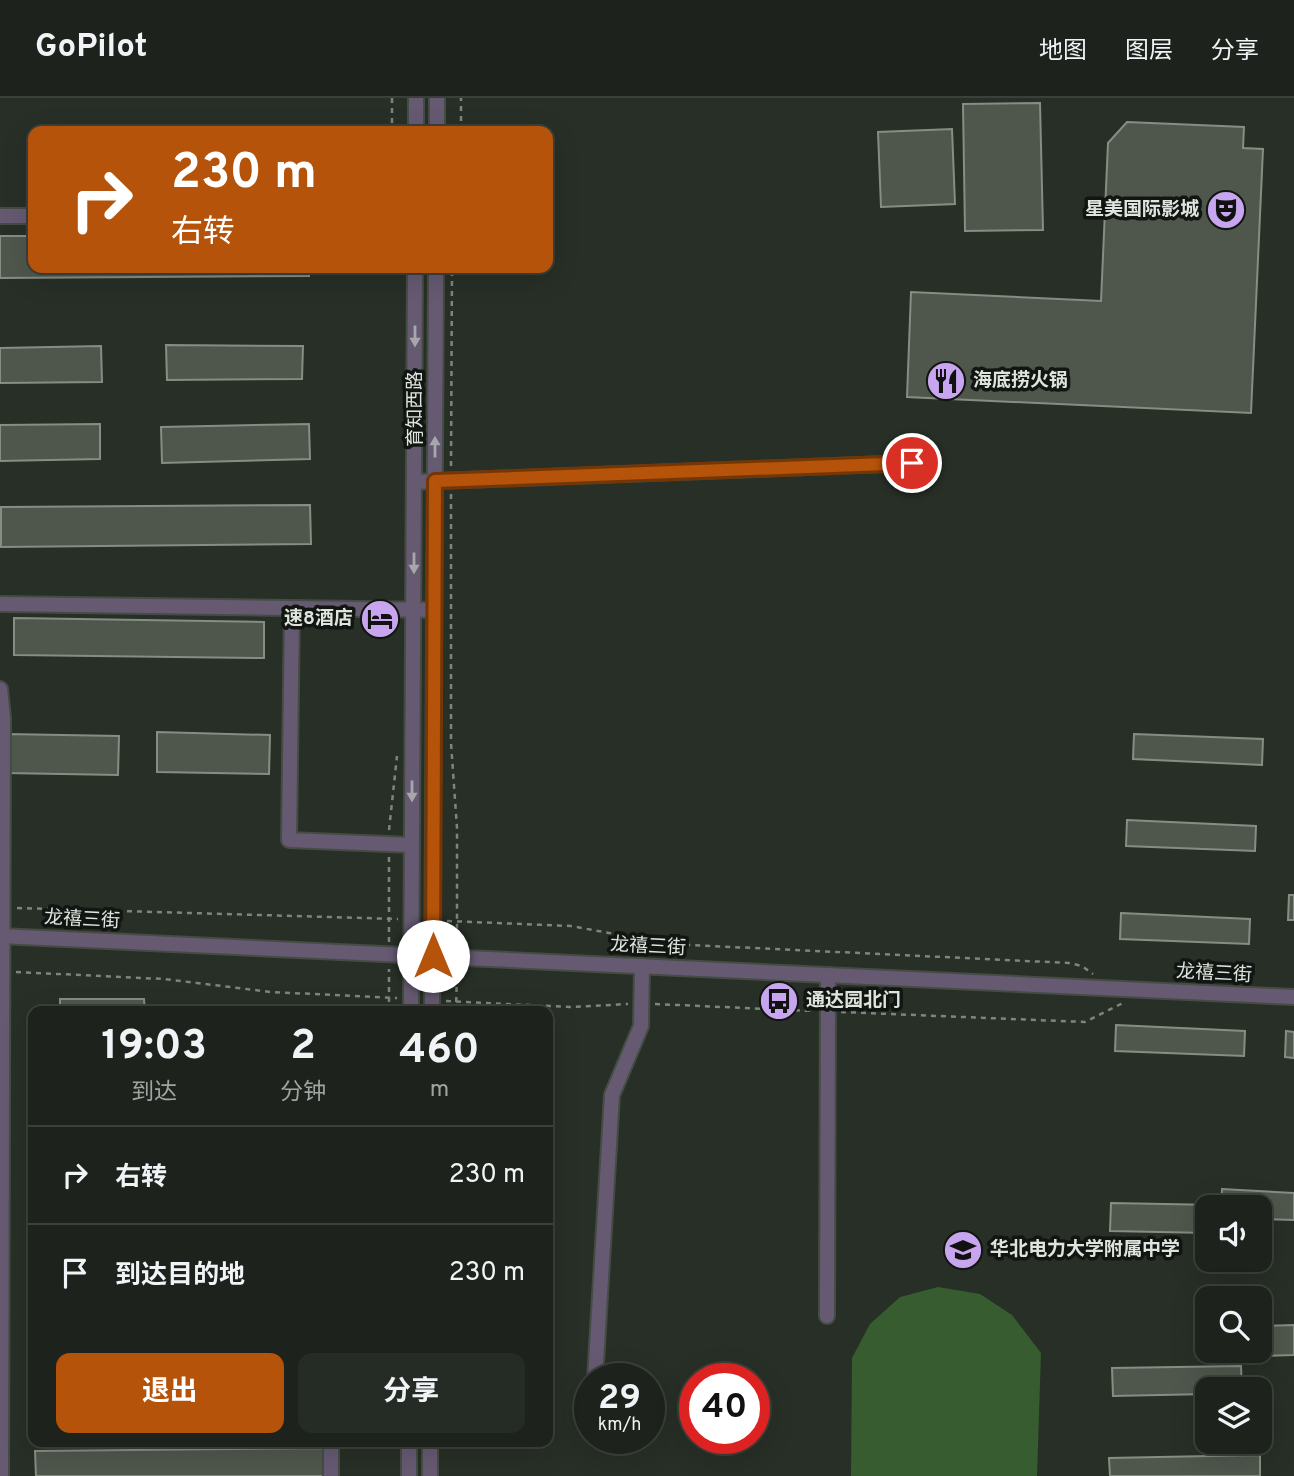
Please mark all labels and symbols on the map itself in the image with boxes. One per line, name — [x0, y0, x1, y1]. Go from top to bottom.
theatre icon: 星美国际影城 — [1205, 189, 1247, 231]
place label: 星美国际影城 — [1085, 198, 1199, 222]
one-way arrow — [409, 325, 421, 347]
restaurant icon: 海底捞火锅 — [925, 360, 967, 402]
place label: 海底捞火锅 — [973, 369, 1068, 393]
street label: 育知西路 — [404, 371, 428, 447]
pin — [882, 433, 942, 493]
one-way arrow — [429, 436, 441, 458]
one-way arrow — [408, 553, 419, 575]
hotel icon: 速8酒店 — [359, 598, 401, 640]
place label: 速8酒店 — [284, 607, 353, 631]
one-way arrow — [406, 780, 418, 802]
street label: 龙禧三街 — [43, 906, 121, 934]
position arrow — [396, 919, 470, 993]
street label: 龙禧三街 — [609, 933, 687, 961]
street label: 龙禧三街 — [1175, 960, 1253, 988]
bus stop icon: 通达园北门 — [758, 980, 800, 1022]
place label: 通达园北门 — [806, 989, 901, 1013]
school or university icon: 华北电力大学附属中学 — [942, 1229, 984, 1271]
place label: 华北电力大学附属中学 — [990, 1238, 1180, 1262]
speed limit sign: 40 — [679, 1363, 770, 1454]

